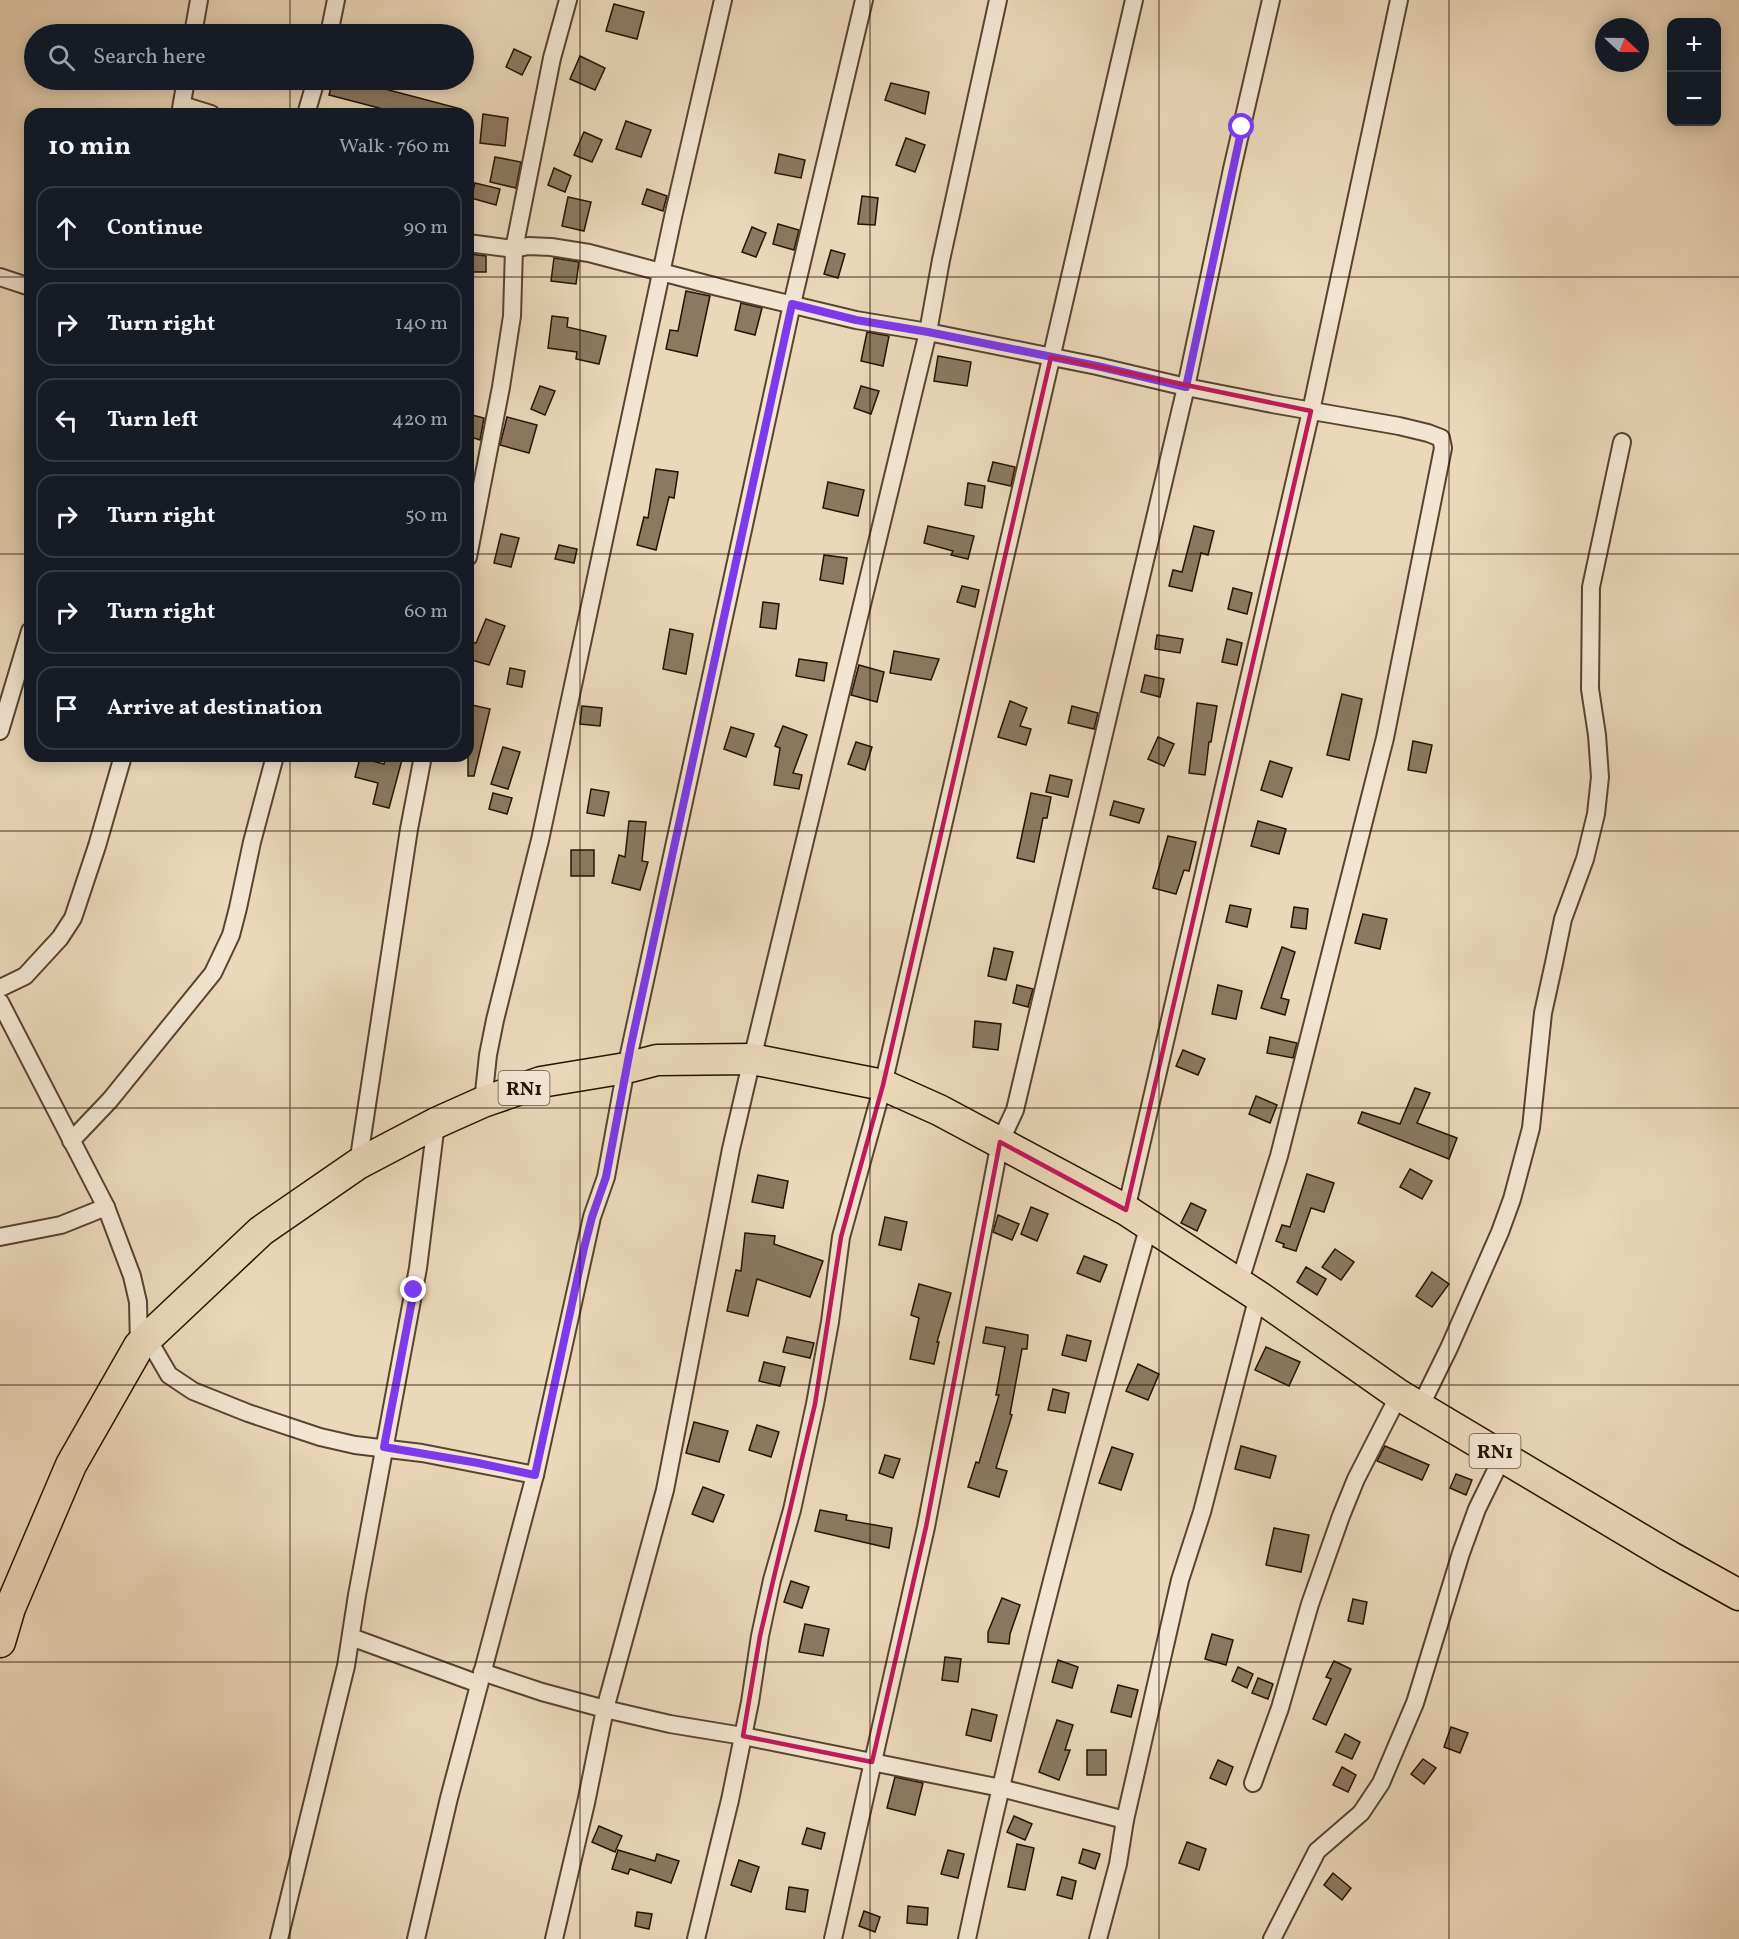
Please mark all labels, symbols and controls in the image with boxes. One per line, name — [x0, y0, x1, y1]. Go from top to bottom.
north arrow — [1595, 18, 1649, 72]
map controls — [1667, 18, 1721, 126]
button: + — [1667, 18, 1721, 72]
search box — [24, 24, 474, 90]
icon: search — [45, 41, 78, 74]
text: Search here — [93, 42, 206, 73]
button: − — [1667, 72, 1721, 126]
route start — [1228, 113, 1254, 139]
text: 10 min — [48, 129, 131, 165]
text: Walk · 760 m — [339, 133, 450, 161]
icon: ahead — [50, 212, 83, 245]
text: Continue — [107, 213, 203, 244]
text: 90 m — [404, 214, 448, 242]
icon: right — [50, 308, 83, 341]
text: Turn right — [107, 309, 215, 340]
text: 140 m — [395, 310, 448, 338]
icon: left — [50, 404, 83, 437]
text: Turn left — [107, 405, 198, 436]
text: 420 m — [392, 406, 448, 434]
icon: right — [50, 500, 83, 533]
text: Turn right — [107, 501, 215, 532]
text: 50 m — [405, 502, 448, 530]
icon: right — [50, 596, 83, 629]
text: Turn right — [107, 597, 215, 628]
text: 60 m — [404, 598, 448, 626]
icon: arrive — [50, 692, 83, 725]
text: Arrive at destination — [107, 693, 323, 724]
road number: RN1 — [498, 1071, 550, 1105]
route end — [400, 1276, 426, 1302]
road number: RN1 — [1470, 1434, 1520, 1468]

